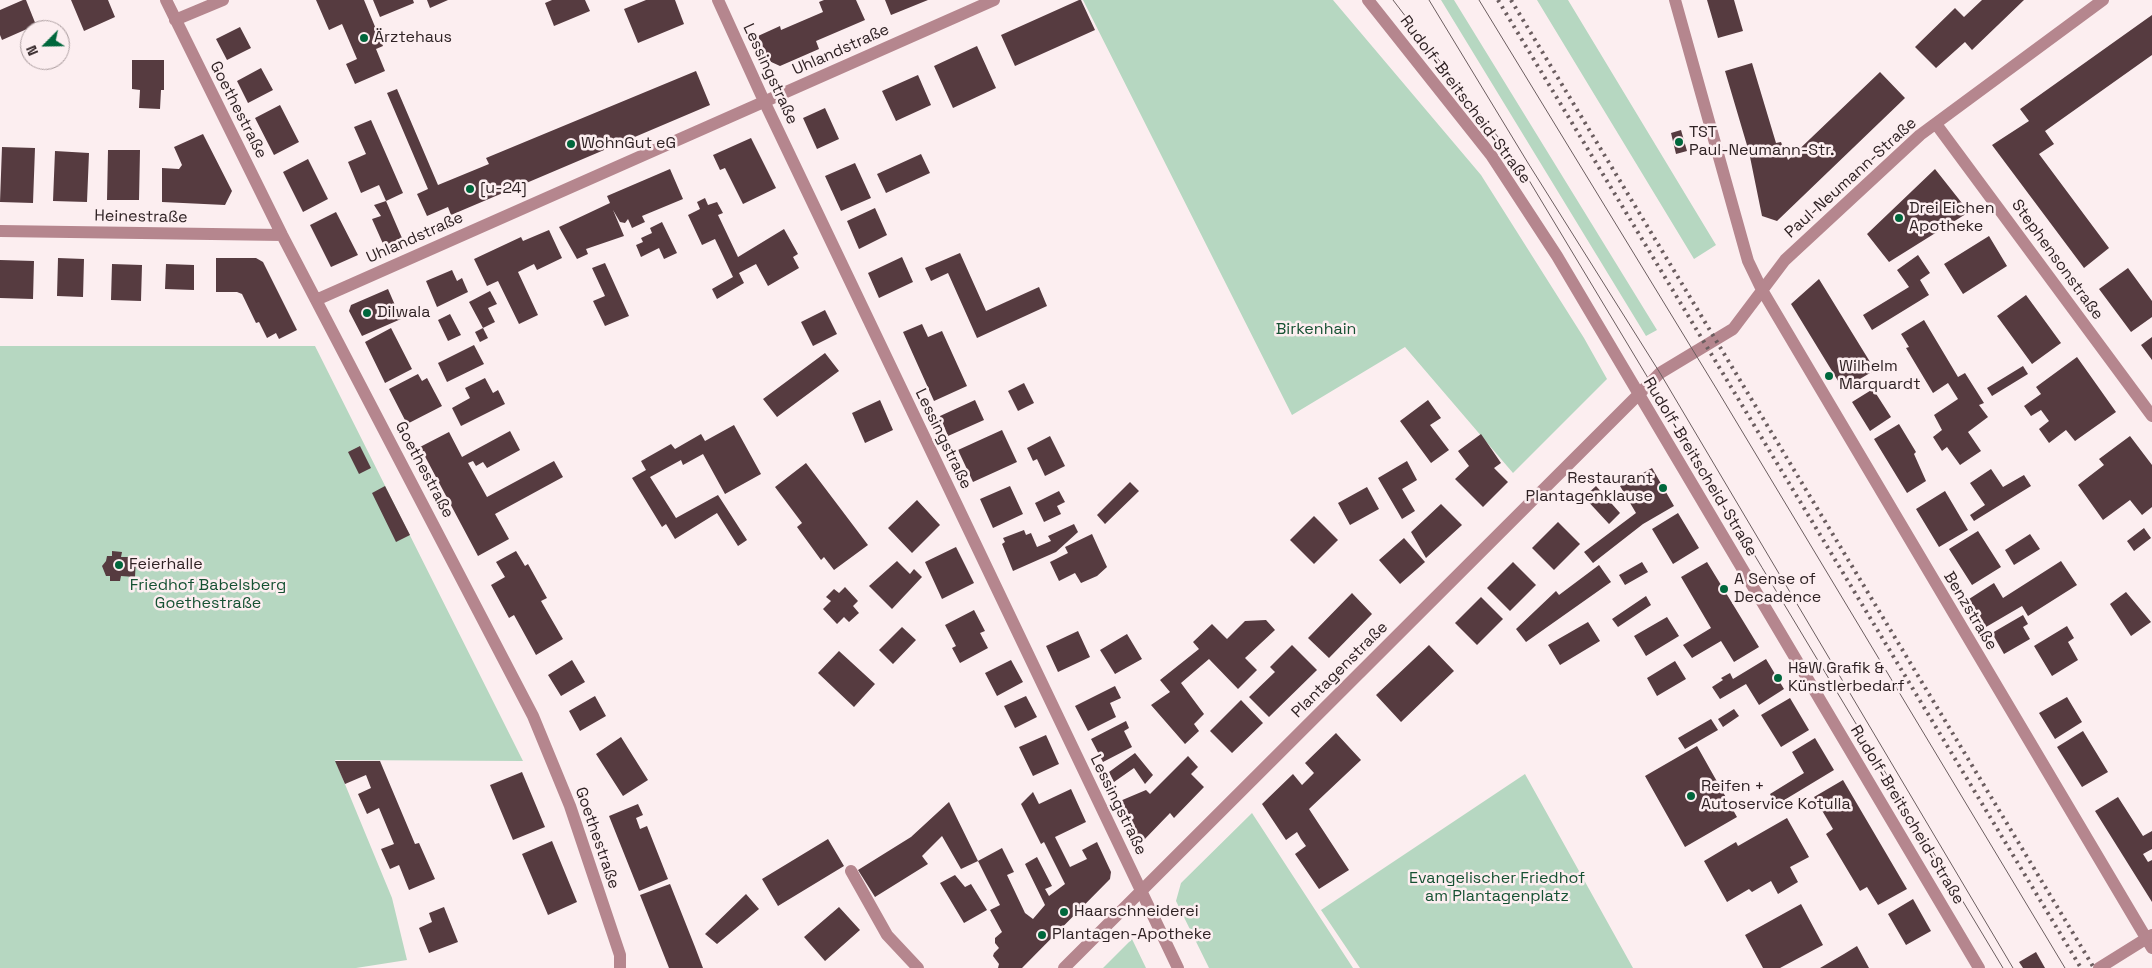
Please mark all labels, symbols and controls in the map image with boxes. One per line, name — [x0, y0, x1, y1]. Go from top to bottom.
street label: Rudolf-Breitscheid-Straße — [1395, 12, 1535, 188]
north arrow — [20, 20, 70, 70]
street label: Uhlandstraße — [790, 20, 892, 80]
street label: Lessingstraße — [738, 21, 802, 127]
place label: Ärztehaus — [374, 28, 452, 48]
marker: Ärztehaus — [358, 32, 370, 44]
text: N — [22, 43, 42, 58]
street label: Goethestraße — [205, 58, 271, 162]
street label: Paul-Neumann-Straße — [1781, 114, 1921, 242]
place label: TST Paul-Neumann-Str. — [1689, 123, 1834, 161]
place label: WohnGut eG — [581, 134, 676, 154]
marker: TST Paul-Neumann-Str. — [1673, 136, 1685, 148]
marker: WohnGut eG — [565, 138, 577, 150]
place label: [u-24] — [480, 179, 527, 199]
marker: [u-24] — [464, 183, 476, 195]
street label: Stephensonstraße — [2007, 196, 2107, 324]
place label: Drei Eichen Apotheke — [1909, 199, 1994, 237]
street label: Heinestraße — [94, 207, 188, 227]
street label: Uhlandstraße — [364, 208, 466, 268]
marker: Drei Eichen Apotheke — [1893, 212, 1905, 224]
place label: Dilwala — [377, 303, 430, 323]
marker: Dilwala — [361, 307, 373, 319]
park label: Birkenhain — [1276, 320, 1356, 340]
place label: Wilhelm Marquardt — [1839, 357, 1920, 395]
marker: Wilhelm Marquardt — [1823, 370, 1835, 382]
street label: Rudolf-Breitscheid-Straße — [1639, 374, 1761, 560]
street label: Lessingstraße — [910, 386, 976, 492]
street label: Goethestraße — [391, 419, 457, 521]
place label: Restaurant Plantagenklause — [1526, 469, 1653, 507]
marker: Restaurant Plantagenklause — [1657, 482, 1669, 494]
place label: Feierhalle — [129, 555, 203, 575]
marker: Feierhalle — [113, 559, 125, 571]
street label: Benzstraße — [1939, 568, 2001, 654]
place label: A Sense of Decadence — [1734, 570, 1821, 608]
park label: Friedhof Babelsberg Goethestraße — [130, 576, 286, 614]
marker: A Sense of Decadence — [1718, 583, 1730, 595]
street label: Plantagenstraße — [1288, 618, 1392, 722]
place label: H&W Grafik & Künstlerbedarf — [1788, 659, 1905, 697]
marker: H&W Grafik & Künstlerbedarf — [1772, 672, 1784, 684]
street label: Rudolf-Breitscheid-Straße — [1846, 722, 1968, 908]
street label: Lessingstraße — [1085, 752, 1151, 858]
place label: Reifen + Autoservice Kotulla — [1701, 777, 1851, 815]
street label: Goethestraße — [571, 785, 623, 891]
marker: Reifen + Autoservice Kotulla — [1685, 790, 1697, 802]
park label: Evangelischer Friedhof am Plantagenplatz — [1409, 869, 1585, 907]
place label: Haarschneiderei — [1074, 902, 1199, 922]
marker: Haarschneiderei — [1058, 906, 1070, 918]
place label: Plantagen-Apotheke — [1052, 925, 1211, 945]
marker: Plantagen-Apotheke — [1036, 929, 1048, 941]

